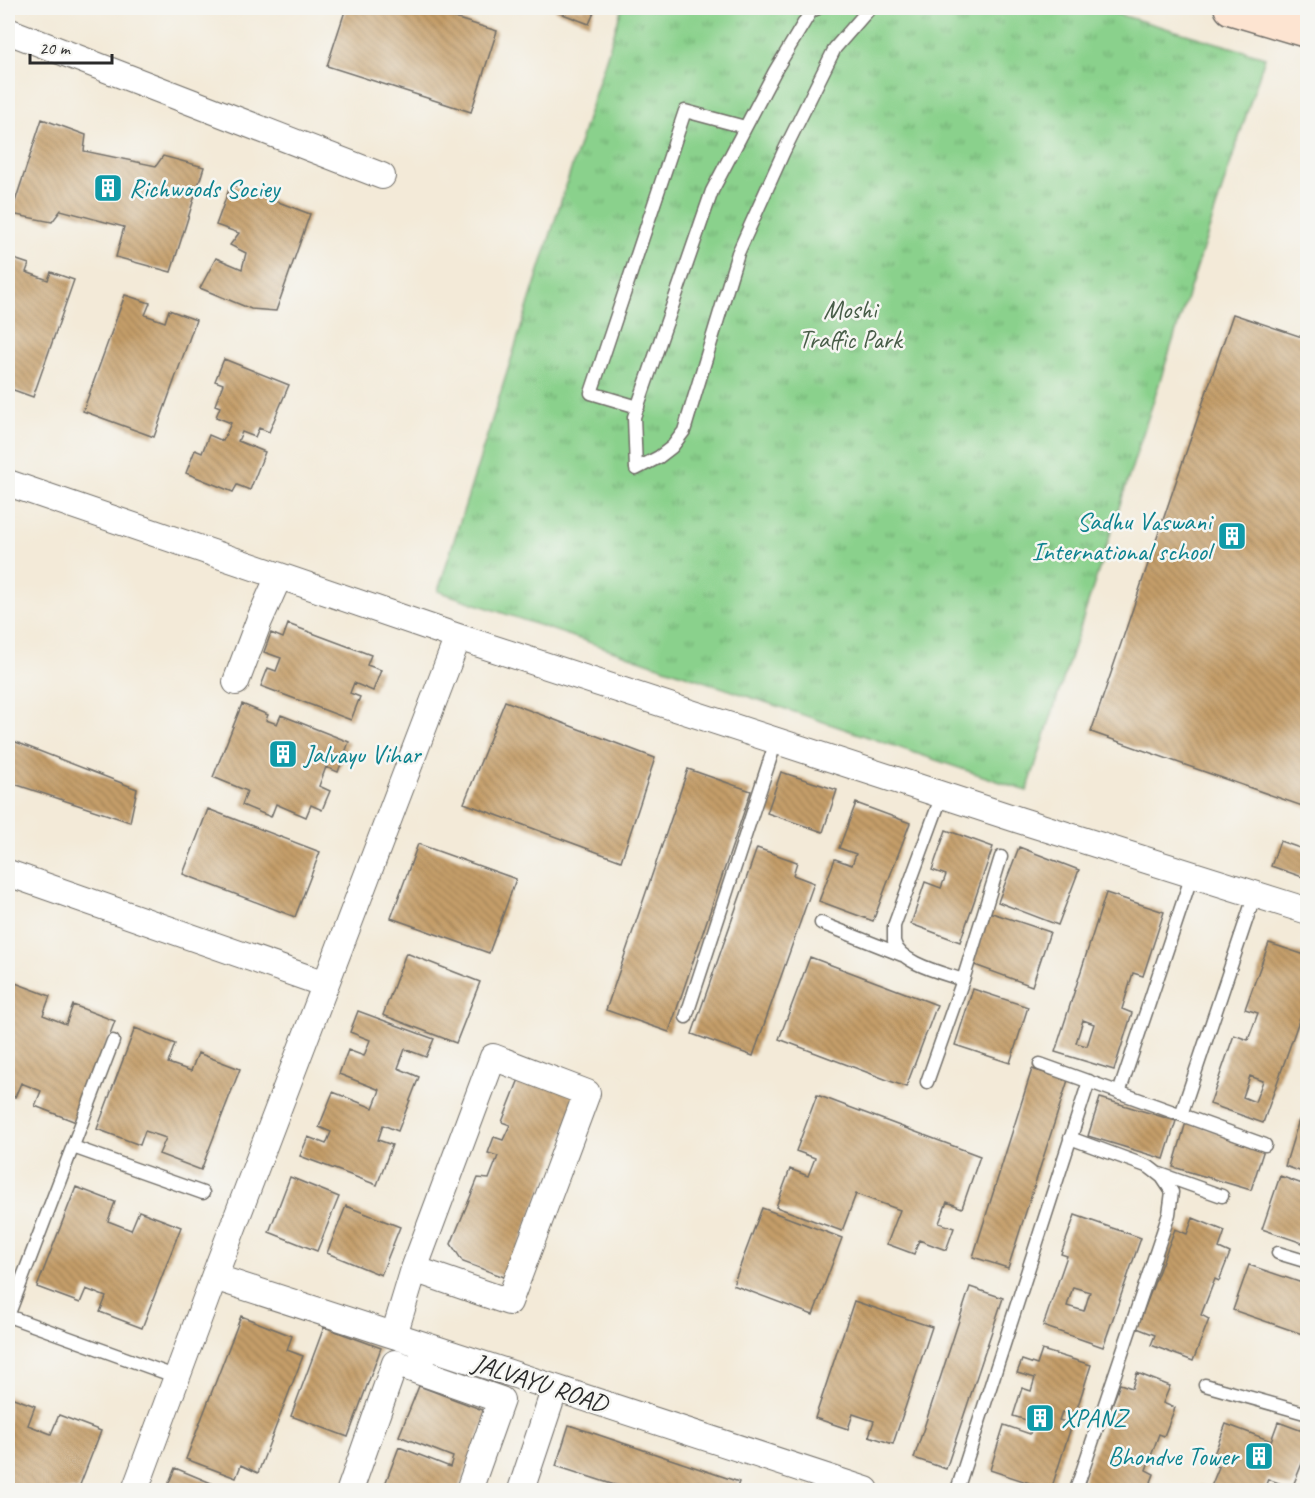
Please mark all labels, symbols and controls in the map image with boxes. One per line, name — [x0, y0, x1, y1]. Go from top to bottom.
scale bar — [30, 27, 112, 65]
text: 20 m — [39, 37, 72, 59]
building icon: Richwoods Sociey — [92, 172, 124, 204]
place label: Richwoods Sociey — [129, 172, 282, 205]
park label: Moshi Traffic Park — [799, 293, 904, 356]
place label: Sadhu Vaswani International school — [1032, 505, 1216, 568]
building icon: Sadhu Vaswani International school — [1216, 520, 1248, 552]
building icon: Jalvayu Vihar — [267, 738, 299, 770]
place label: Jalvayu Vihar — [302, 738, 422, 771]
street label: JALVAYU ROAD — [467, 1345, 614, 1421]
building icon: XPANZ — [1024, 1402, 1056, 1434]
place label: XPANZ — [1061, 1402, 1131, 1435]
place label: Bhondve Tower — [1108, 1440, 1241, 1473]
building icon: Bhondve Tower — [1243, 1440, 1275, 1472]

